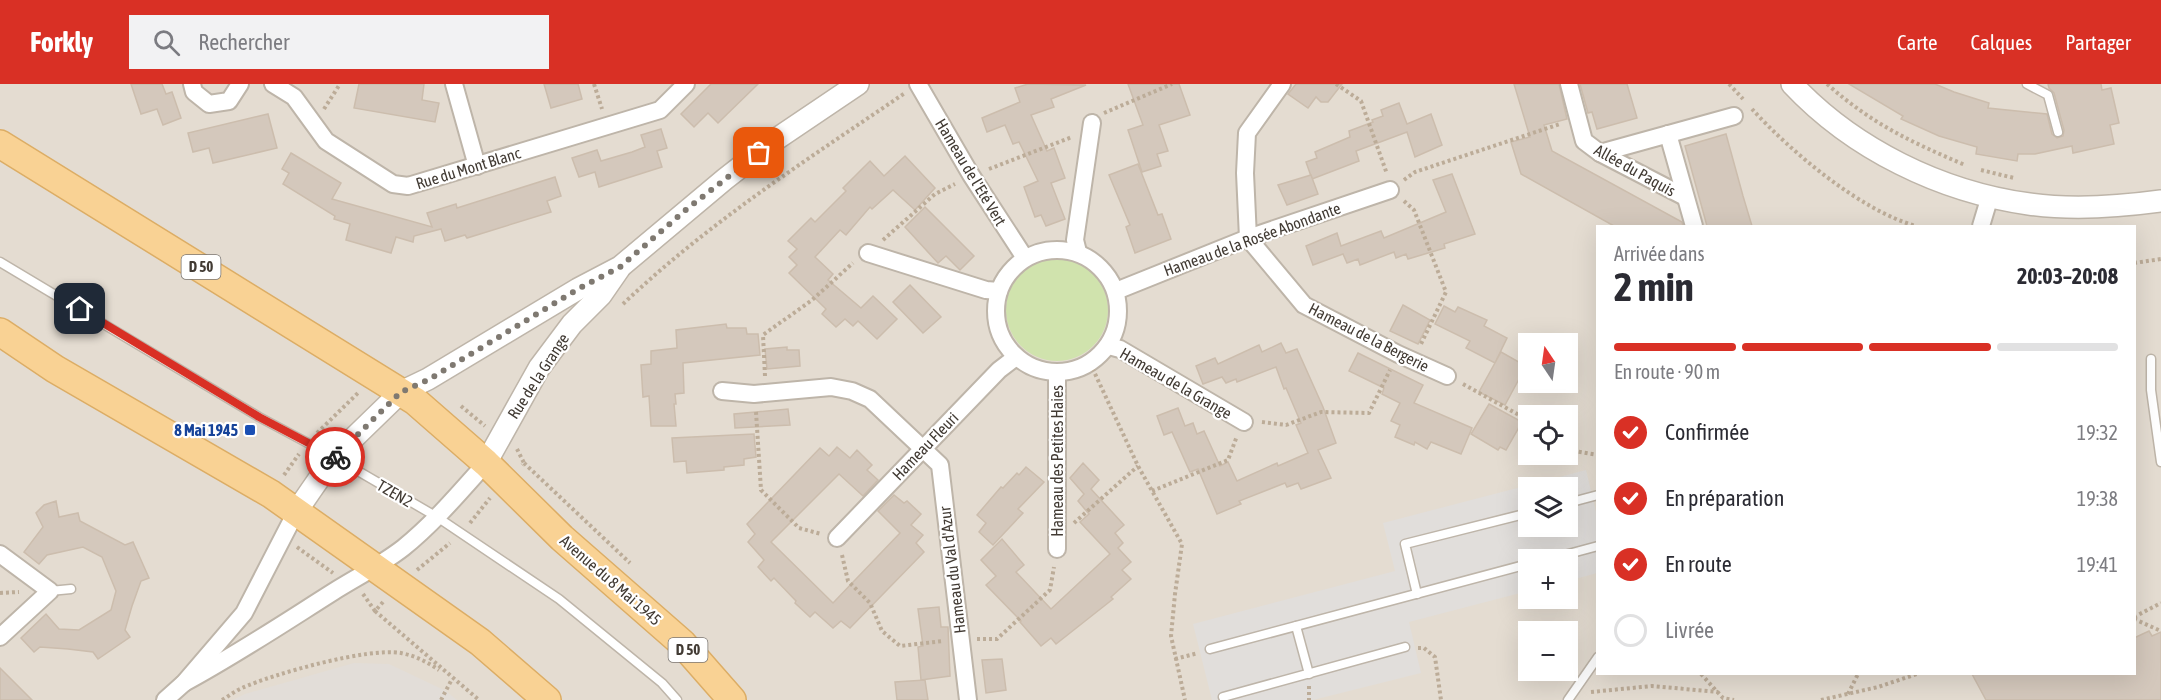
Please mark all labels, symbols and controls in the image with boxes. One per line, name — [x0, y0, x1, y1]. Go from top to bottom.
search box — [129, 15, 549, 69]
text: Forkly — [30, 26, 93, 58]
icon: search — [150, 26, 183, 59]
text: Rechercher — [198, 29, 290, 55]
text: Carte — [1897, 30, 1938, 54]
text: Calques — [1971, 30, 2032, 54]
text: Partager — [2065, 30, 2131, 54]
street label: Hameau de l'Eté Vert — [932, 115, 1010, 229]
pin — [733, 127, 784, 178]
icon: bag — [742, 136, 775, 169]
street label: Allée du Paquis — [1591, 140, 1679, 201]
street label: Rue du Mont Blanc — [414, 144, 523, 192]
street label: Hameau de la Rosée Abondante — [1161, 199, 1343, 279]
text: Arrivée dans — [1614, 242, 1705, 265]
road number: D 50 — [182, 255, 220, 279]
text: 20:03–20:08 — [2017, 263, 2118, 289]
text: 2 min — [1614, 265, 1694, 309]
pin — [54, 283, 105, 334]
icon: home — [63, 292, 96, 325]
street label: Hameau de la Bergerie — [1305, 299, 1432, 376]
street label: Rue de la Grange — [504, 330, 573, 423]
north arrow — [1518, 333, 1578, 393]
map controls — [1518, 333, 1578, 681]
street label: Hameau de la Grange — [1117, 344, 1235, 423]
text: En route · 90 m — [1614, 360, 1720, 383]
street label: Hameau des Petites Haies — [1048, 385, 1066, 537]
button: locate — [1518, 405, 1578, 465]
street label: Hameau Fleuri — [888, 409, 962, 483]
icon: check — [1614, 416, 1647, 449]
text: Confirmée — [1665, 419, 1749, 445]
place label: 8 Mai 1945 — [174, 421, 238, 439]
text: 19:32 — [2077, 421, 2118, 444]
marker: 8 Mai 1945 — [243, 423, 257, 437]
courier — [305, 427, 365, 487]
icon: bike — [319, 441, 352, 474]
street label: TZEN2 — [374, 476, 416, 510]
button: layers — [1518, 477, 1578, 537]
icon: check — [1614, 482, 1647, 515]
text: En préparation — [1665, 485, 1784, 511]
text: 19:38 — [2077, 487, 2118, 510]
street label: Hameau du Val d'Azur — [935, 505, 969, 635]
street label: Avenue du 8 Mai 1945 — [557, 531, 665, 629]
icon: check — [1614, 548, 1647, 581]
button: + — [1518, 549, 1578, 609]
text: En route — [1665, 551, 1732, 577]
text: 19:41 — [2077, 553, 2118, 576]
text: Livrée — [1665, 617, 1714, 643]
button: − — [1518, 621, 1578, 681]
road number: D 50 — [668, 638, 708, 662]

